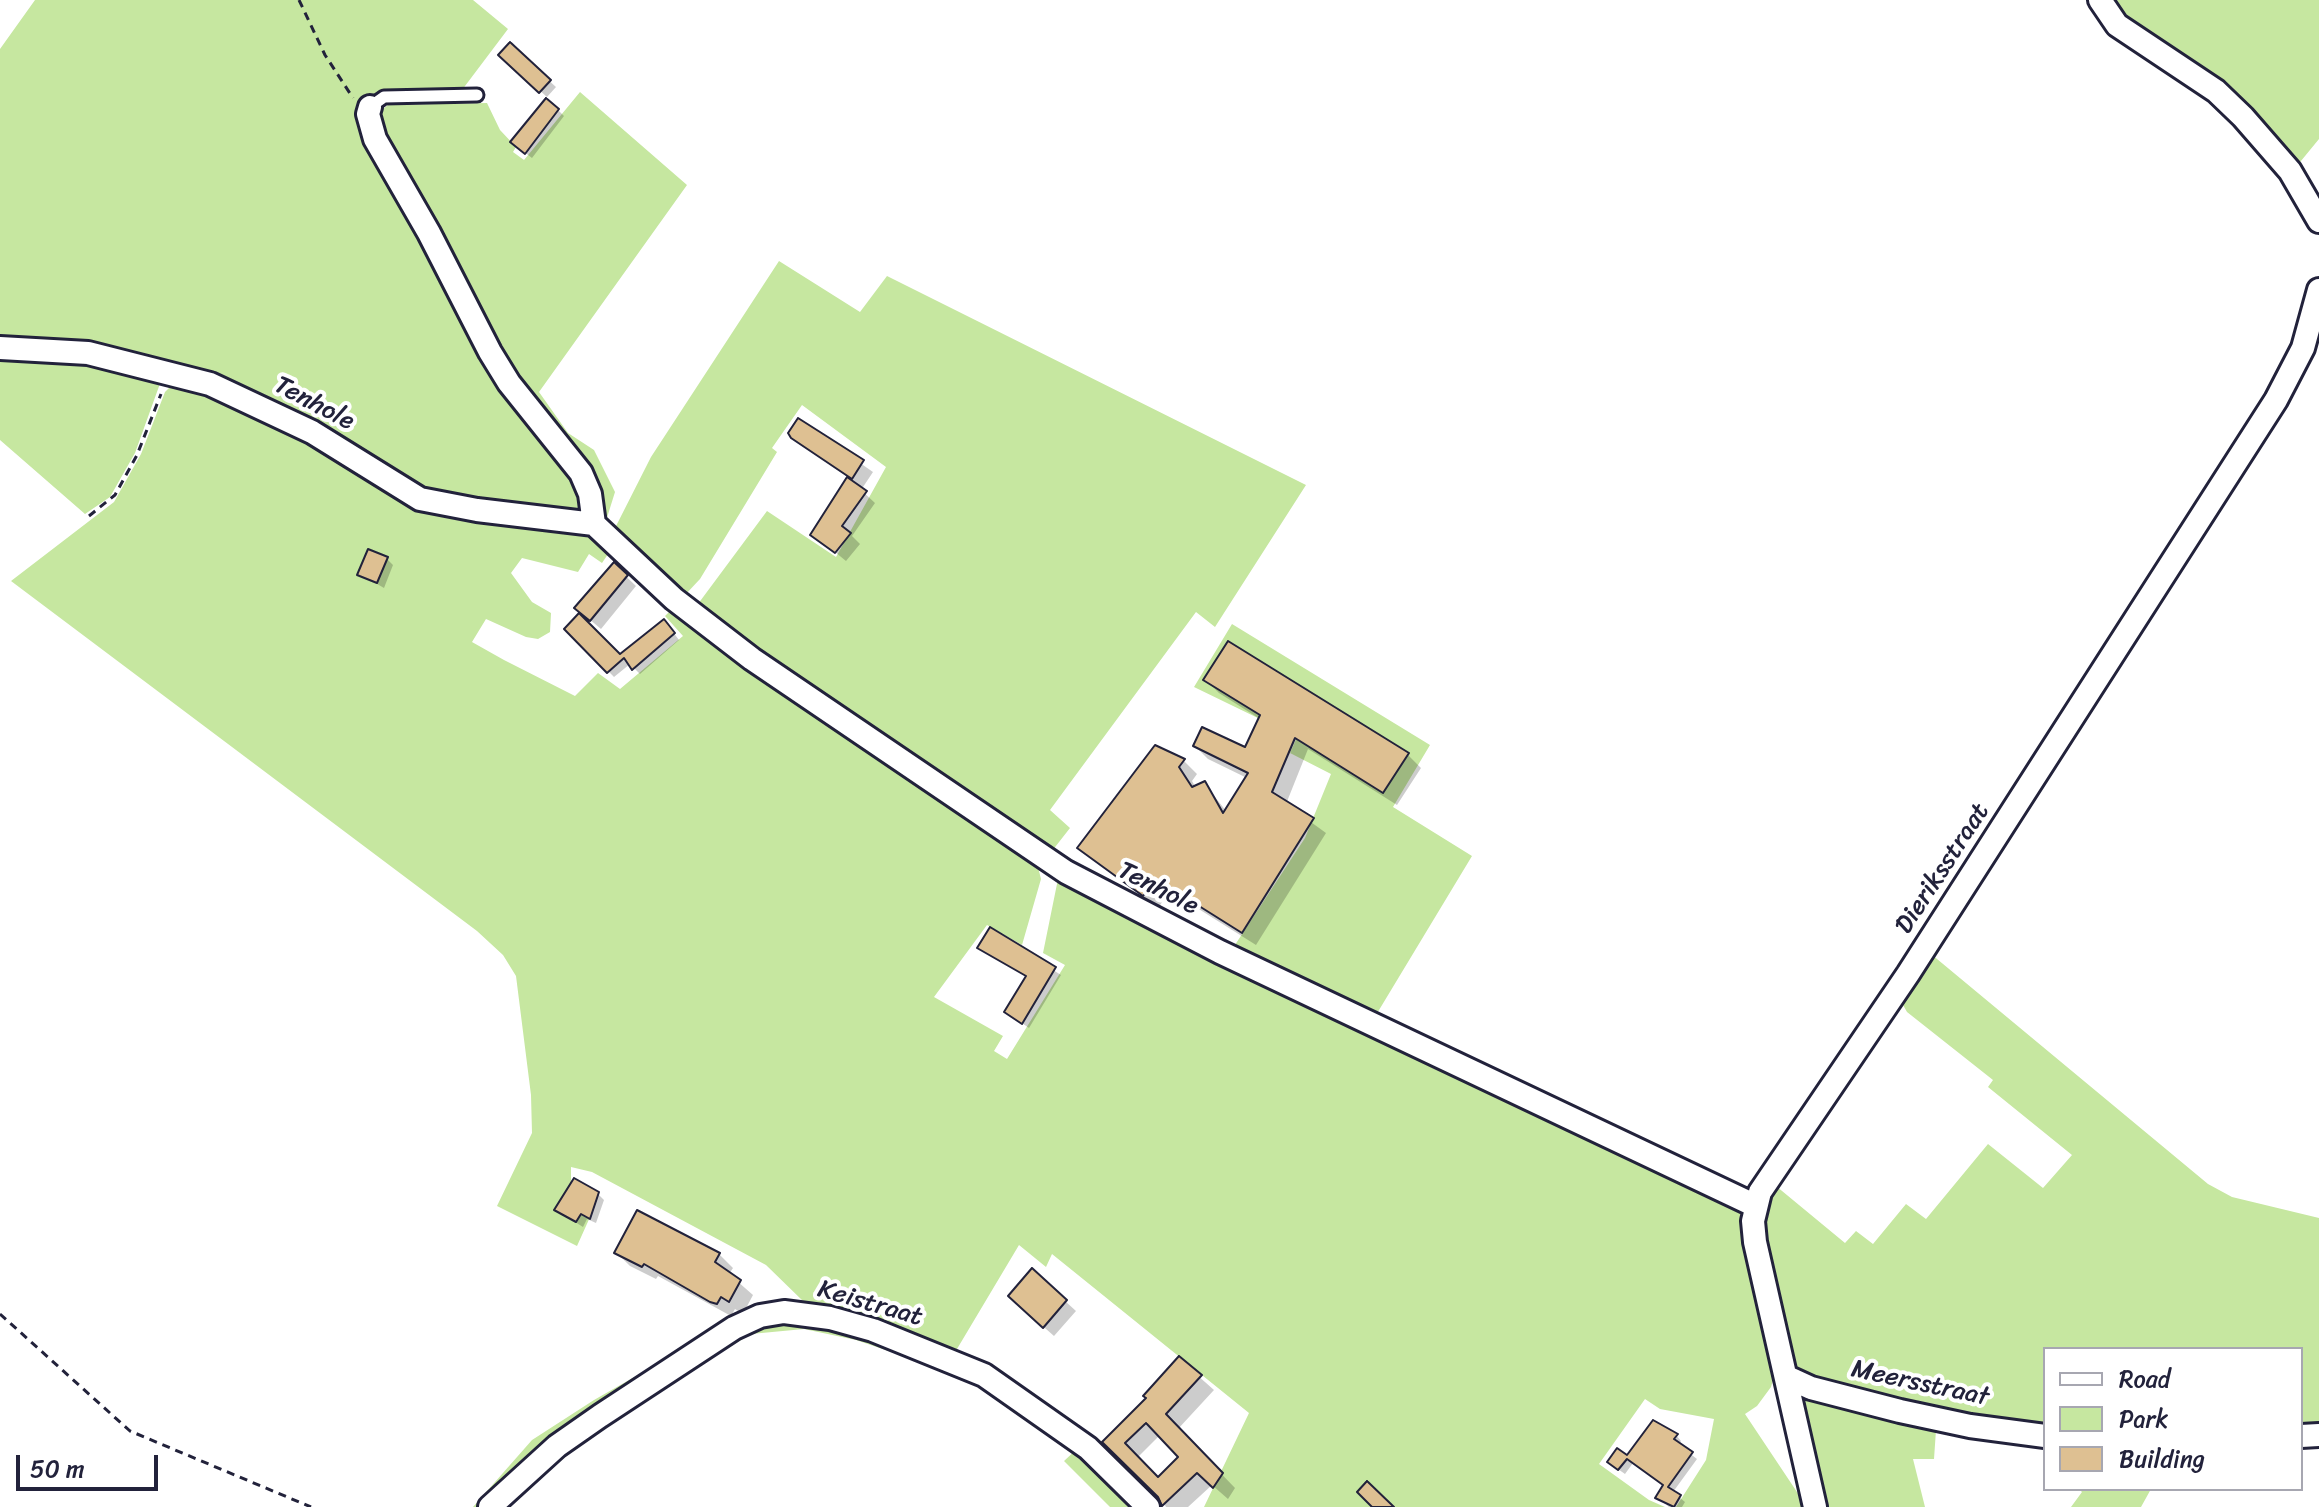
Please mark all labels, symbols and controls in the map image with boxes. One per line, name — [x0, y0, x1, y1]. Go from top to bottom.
street label: Tenhole — [269, 370, 359, 438]
street label: Dieriksstraat — [1889, 798, 1997, 940]
street label: Tenhole — [1112, 856, 1204, 922]
street label: Keistraat — [814, 1274, 926, 1334]
legend — [2043, 1347, 2303, 1491]
street label: Meersstraat — [1848, 1354, 1992, 1414]
text: Road — [2119, 1358, 2170, 1400]
text: Park — [2119, 1398, 2168, 1440]
text: Building — [2119, 1438, 2205, 1480]
scale bar — [20, 1439, 162, 1489]
text: 50 m — [30, 1448, 85, 1490]

